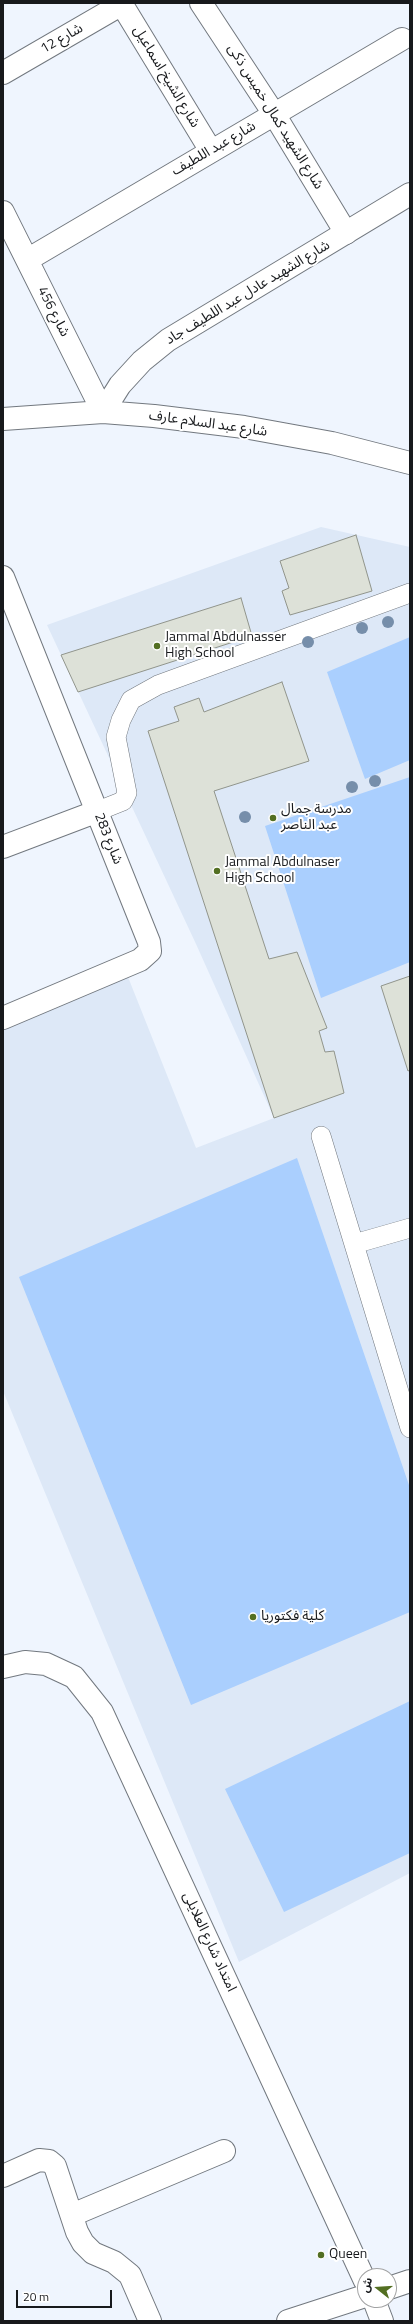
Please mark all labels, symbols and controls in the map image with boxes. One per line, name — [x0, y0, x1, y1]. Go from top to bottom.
street label: شارع 12 — [38, 20, 86, 58]
street label: شارع الشيخ اسماعيل — [129, 23, 203, 131]
street label: شارع الشهيد كمال خميس ذكى — [223, 41, 327, 193]
street label: شارع عبد اللطيف — [169, 118, 259, 180]
street label: شارع الشهيد عادل عبد اللطيف جاد — [163, 237, 333, 349]
street label: شارع 456 — [33, 284, 73, 340]
street label: شارع عبد السلام عارف — [148, 407, 268, 441]
place label: Jammal Abdulnasser High School — [165, 630, 286, 662]
marker: Jammal Abdulnasser High School — [152, 641, 162, 651]
place label: مدرسة جمال عبد الناصر — [281, 802, 352, 834]
street label: شارع 283 — [90, 811, 126, 867]
marker: مدرسة جمال عبد الناصر — [268, 813, 278, 823]
place label: Jammal Abdulnaser High School — [225, 855, 340, 888]
marker: Jammal Abdulnaser High School — [212, 866, 222, 876]
place label: كلية فكتوريا — [261, 1609, 324, 1625]
marker: كلية فكتوريا — [248, 1612, 258, 1622]
street label: امتداد شارع العلايلى — [179, 1889, 239, 1995]
place label: Queen — [329, 2247, 367, 2263]
marker: Queen — [316, 2250, 326, 2260]
north arrow — [357, 2268, 397, 2308]
text: ش — [357, 2275, 376, 2294]
scale bar — [18, 2282, 114, 2308]
text: 20 m — [23, 2287, 49, 2306]

